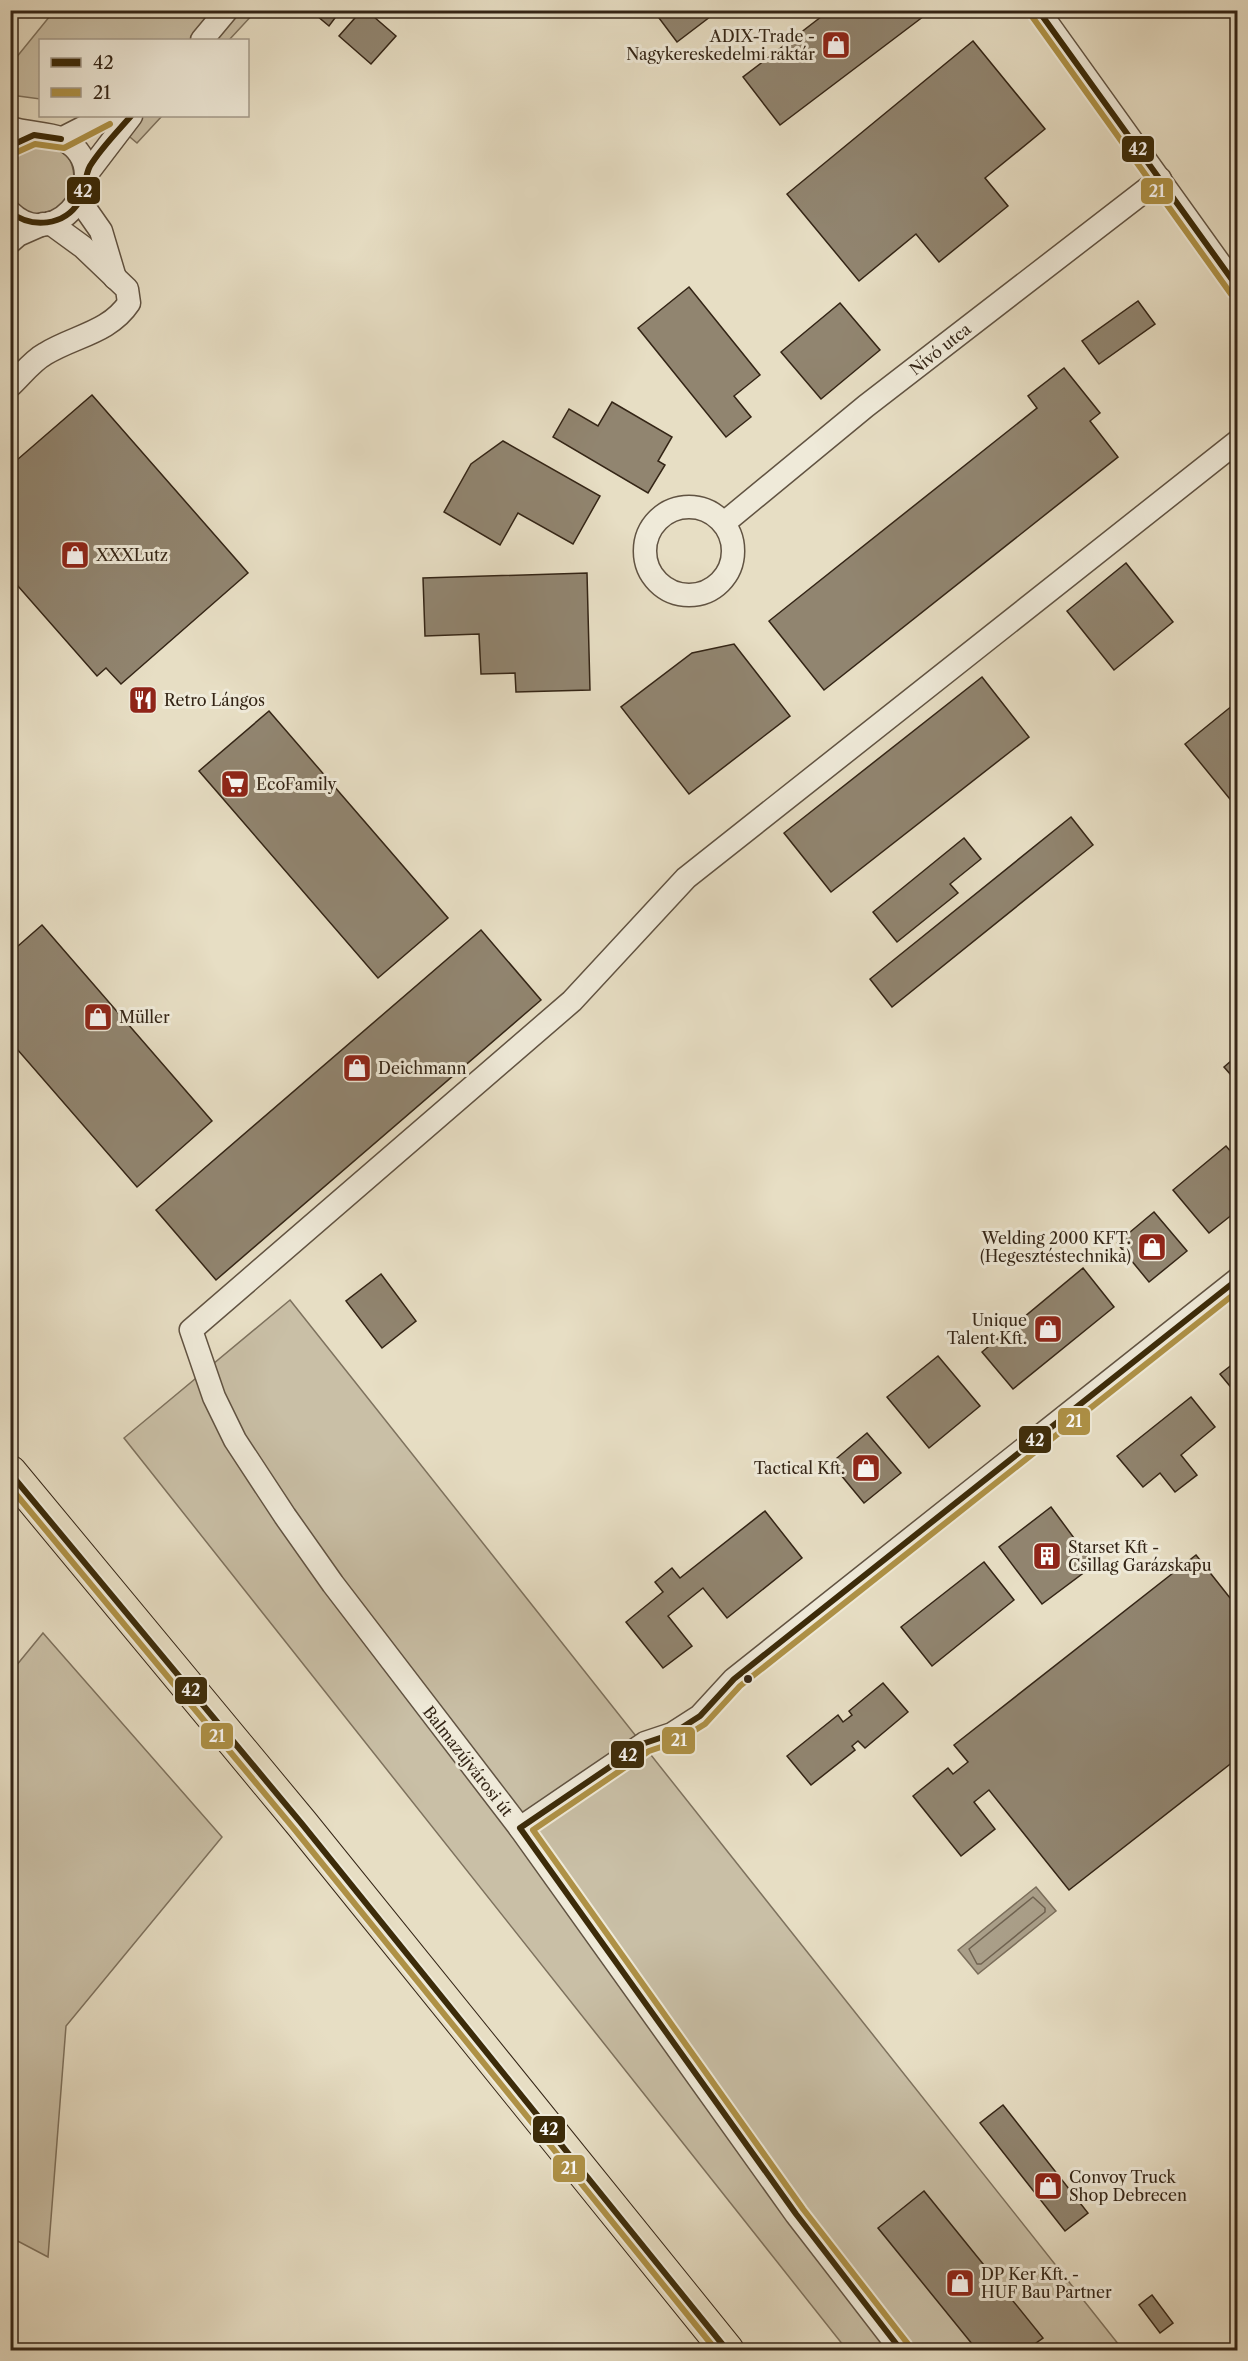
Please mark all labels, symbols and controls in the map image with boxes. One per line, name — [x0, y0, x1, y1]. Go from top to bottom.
place label: ADIX-Trade - Nagykereskedelmi raktár — [626, 26, 815, 64]
shop icon: ADIX-Trade - Nagykereskedelmi raktár — [820, 29, 852, 61]
legend — [39, 39, 249, 117]
text: 42 — [93, 52, 114, 74]
text: 21 — [93, 82, 111, 104]
line badge: 42 — [1121, 135, 1155, 163]
text: 42 — [1129, 139, 1147, 159]
line badge: 42 — [66, 176, 101, 205]
line badge: 21 — [1140, 177, 1174, 205]
text: 42 — [74, 181, 92, 201]
text: 21 — [1149, 181, 1166, 201]
street label: Nívó utca — [905, 318, 975, 379]
shop icon: XXXLutz — [59, 539, 91, 571]
place label: XXXLutz — [95, 545, 168, 565]
restaurant icon: Retro Lángos — [127, 684, 159, 716]
place label: Retro Lángos — [164, 690, 265, 710]
supermarket icon: EcoFamily — [219, 768, 251, 800]
place label: EcoFamily — [256, 774, 338, 794]
shop icon: Müller — [82, 1001, 114, 1033]
place label: Müller — [119, 1007, 170, 1027]
shop icon: Deichmann — [341, 1052, 373, 1084]
place label: Deichmann — [378, 1058, 467, 1078]
place label: Welding 2000 KFT. (Hegesztéstechnika) — [980, 1228, 1131, 1266]
shop icon: Welding 2000 KFT. (Hegesztéstechnika) — [1136, 1231, 1168, 1263]
place label: Unique Talent Kft. — [947, 1310, 1027, 1348]
shop icon: Unique Talent Kft. — [1032, 1313, 1064, 1345]
line badge: 21 — [1057, 1407, 1091, 1436]
text: 21 — [1066, 1411, 1083, 1431]
line badge: 42 — [1018, 1425, 1052, 1454]
text: 42 — [1026, 1430, 1044, 1450]
shop icon: Tactical Kft. — [850, 1452, 882, 1484]
place label: Tactical Kft. — [754, 1458, 845, 1478]
place label: Starset Kft - Csillag Garázskapu — [1068, 1537, 1212, 1575]
building icon: Starset Kft - Csillag Garázskapu — [1031, 1540, 1063, 1572]
unlabelled marker — [742, 1673, 754, 1685]
line badge: 42 — [174, 1676, 208, 1705]
text: 42 — [182, 1680, 200, 1700]
street label: Balmazújvárosi út — [419, 1702, 517, 1820]
line badge: 21 — [200, 1722, 234, 1750]
text: 21 — [209, 1726, 226, 1746]
line badge: 21 — [661, 1726, 696, 1755]
text: 21 — [671, 1730, 688, 1750]
line badge: 42 — [610, 1740, 645, 1769]
text: 42 — [619, 1745, 637, 1765]
line badge: 42 — [532, 2115, 566, 2144]
text: 42 — [540, 2119, 558, 2139]
line badge: 21 — [552, 2154, 586, 2183]
text: 21 — [561, 2158, 578, 2178]
place label: Convoy Truck Shop Debrecen — [1069, 2167, 1187, 2205]
shop icon: Convoy Truck Shop Debrecen — [1032, 2170, 1064, 2202]
place label: DP Ker Kft. - HUF Bau Partner — [981, 2264, 1112, 2302]
shop icon: DP Ker Kft. - HUF Bau Partner — [944, 2267, 976, 2299]

